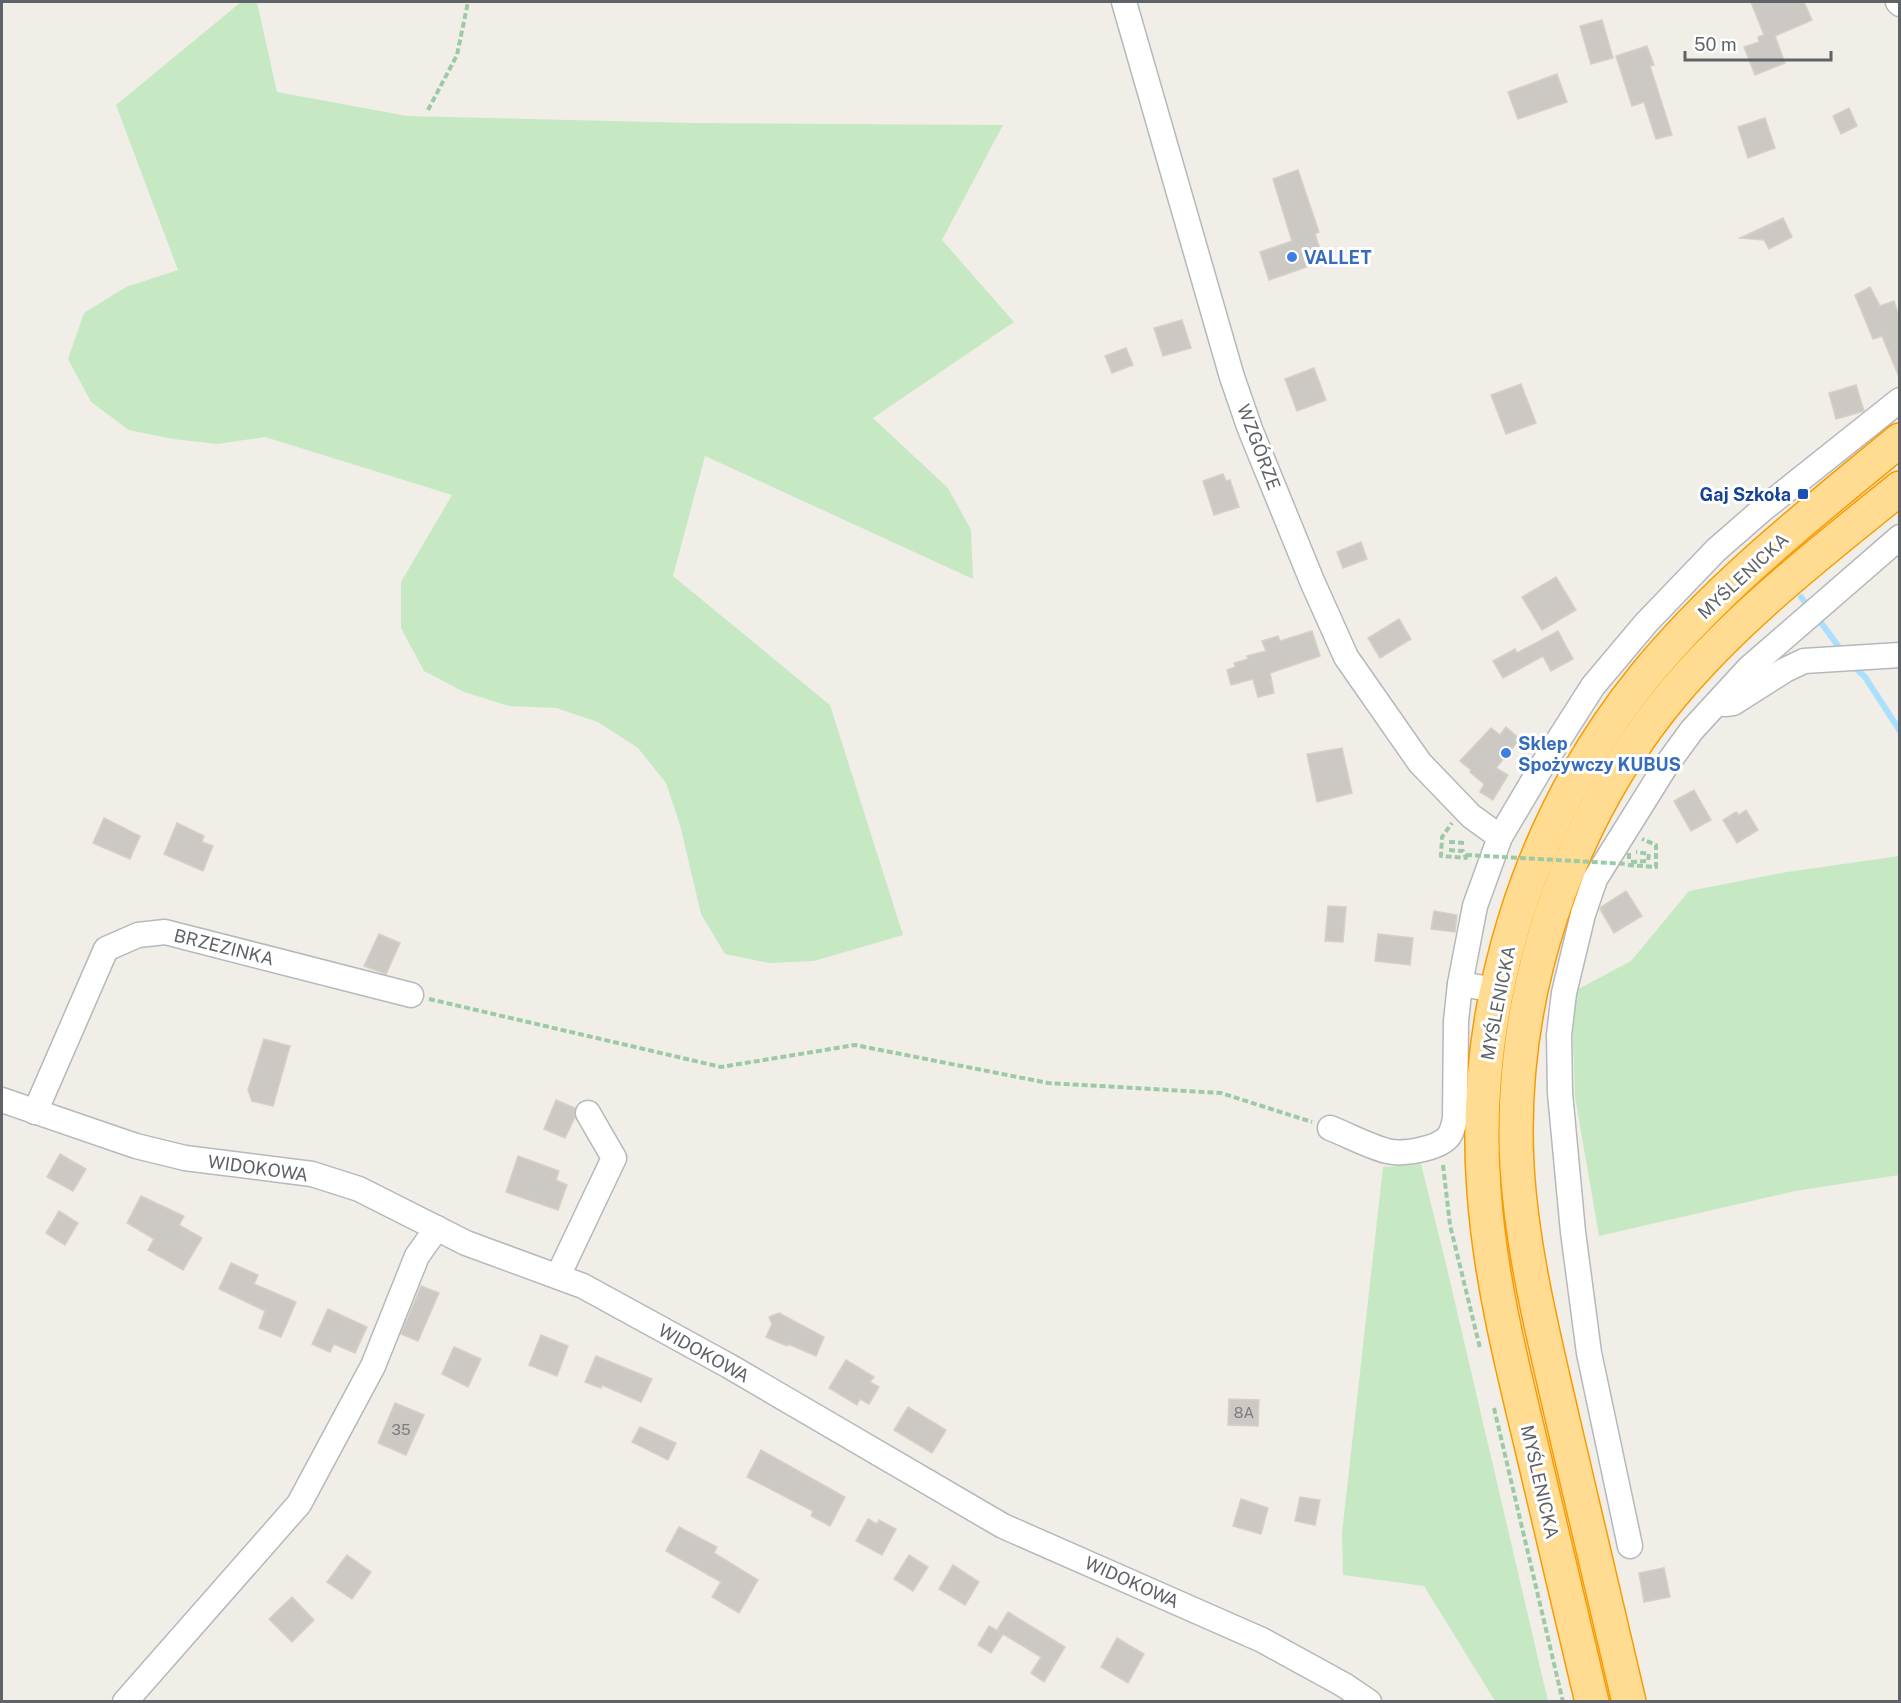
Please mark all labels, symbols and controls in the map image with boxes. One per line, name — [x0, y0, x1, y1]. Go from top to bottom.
scale bar — [1685, 24, 1830, 62]
text: 50 m — [1694, 34, 1737, 55]
place label: VALLET — [1304, 247, 1371, 268]
marker: VALLET — [1285, 250, 1299, 264]
street label: WZGÓRZE — [1233, 401, 1286, 493]
place label: Gaj Szkoła — [1700, 484, 1791, 505]
marker: Gaj Szkoła — [1796, 487, 1810, 501]
street label: MYŚLENICKA — [1693, 528, 1793, 623]
place label: Sklep Spożywczy KUBUS — [1518, 733, 1681, 775]
marker: Sklep Spożywczy KUBUS — [1499, 746, 1513, 760]
street label: BRZEZINKA — [172, 924, 276, 970]
street label: MYŚLENICKA — [1476, 944, 1519, 1062]
street label: WIDOKOWA — [206, 1151, 310, 1185]
street label: WIDOKOWA — [655, 1319, 753, 1387]
house number: 8A — [1234, 1404, 1255, 1421]
house number: 35 — [391, 1421, 411, 1438]
street label: MYŚLENICKA — [1517, 1423, 1564, 1541]
street label: WIDOKOWA — [1082, 1552, 1183, 1612]

